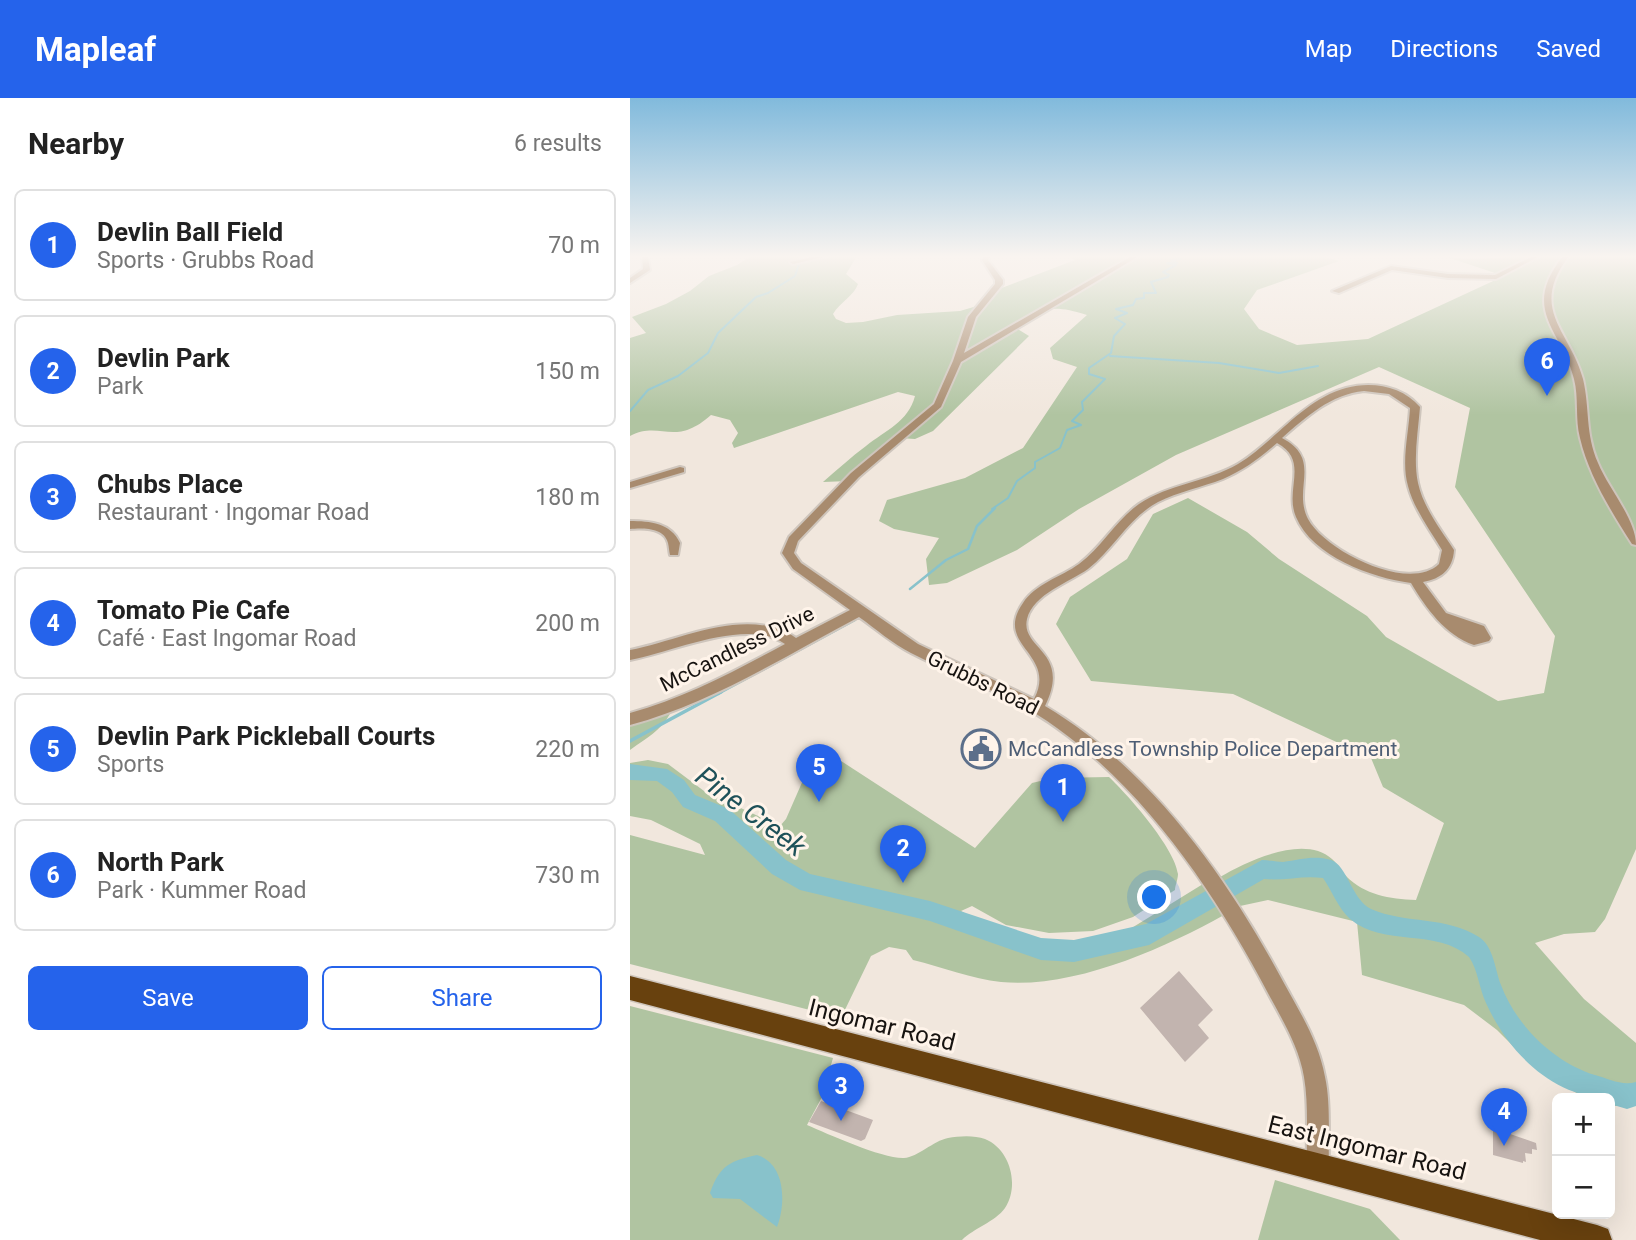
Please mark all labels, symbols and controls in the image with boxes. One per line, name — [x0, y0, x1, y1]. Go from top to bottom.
text: Mapleaf — [35, 30, 156, 69]
text: Map — [1305, 35, 1352, 63]
text: Directions — [1390, 35, 1498, 63]
text: Saved — [1536, 35, 1601, 63]
text: Nearby — [28, 126, 124, 161]
text: 6 results — [514, 130, 602, 157]
text: Devlin Ball Field — [97, 217, 283, 247]
text: 1 — [46, 232, 60, 259]
text: 70 m — [548, 232, 600, 259]
text: Sports · Grubbs Road — [97, 247, 314, 274]
pin: 6 — [1524, 338, 1570, 396]
text: Devlin Park — [97, 343, 230, 373]
text: 2 — [46, 358, 60, 385]
text: 150 m — [535, 358, 600, 385]
text: Park — [97, 373, 143, 400]
text: Chubs Place — [97, 469, 243, 499]
text: 3 — [46, 484, 60, 511]
text: 180 m — [535, 484, 600, 511]
text: Restaurant · Ingomar Road — [97, 499, 369, 526]
text: Tomato Pie Cafe — [97, 595, 290, 625]
street label: McCandless Drive — [656, 601, 818, 697]
text: 4 — [46, 610, 60, 637]
text: 200 m — [535, 610, 600, 637]
text: Café · East Ingomar Road — [97, 625, 356, 652]
street label: Grubbs Road — [923, 646, 1043, 720]
text: Devlin Park Pickleball Courts — [97, 721, 435, 751]
public building icon: McCandless Township Police Department — [960, 728, 1002, 770]
text: 5 — [46, 736, 60, 763]
text: 220 m — [535, 736, 600, 763]
place label: McCandless Township Police Department — [1008, 737, 1397, 761]
pin: 5 — [796, 744, 842, 802]
text: Sports — [97, 751, 164, 778]
water label: Pine Creek — [689, 759, 813, 864]
pin: 1 — [1040, 764, 1086, 822]
pin: 2 — [880, 825, 926, 883]
text: North Park — [97, 847, 224, 877]
text: 6 — [46, 862, 60, 889]
text: 730 m — [535, 862, 600, 889]
text: Park · Kummer Road — [97, 877, 306, 904]
your location — [1137, 880, 1171, 914]
button: Save — [28, 966, 308, 1030]
button: Share — [322, 966, 602, 1030]
street label: Ingomar Road — [806, 993, 958, 1057]
pin: 3 — [818, 1063, 864, 1121]
pin: 4 — [1481, 1088, 1527, 1146]
map controls — [1552, 1093, 1615, 1219]
button: + — [1552, 1093, 1615, 1156]
street label: East Ingomar Road — [1265, 1110, 1469, 1186]
button: − — [1552, 1156, 1615, 1219]

